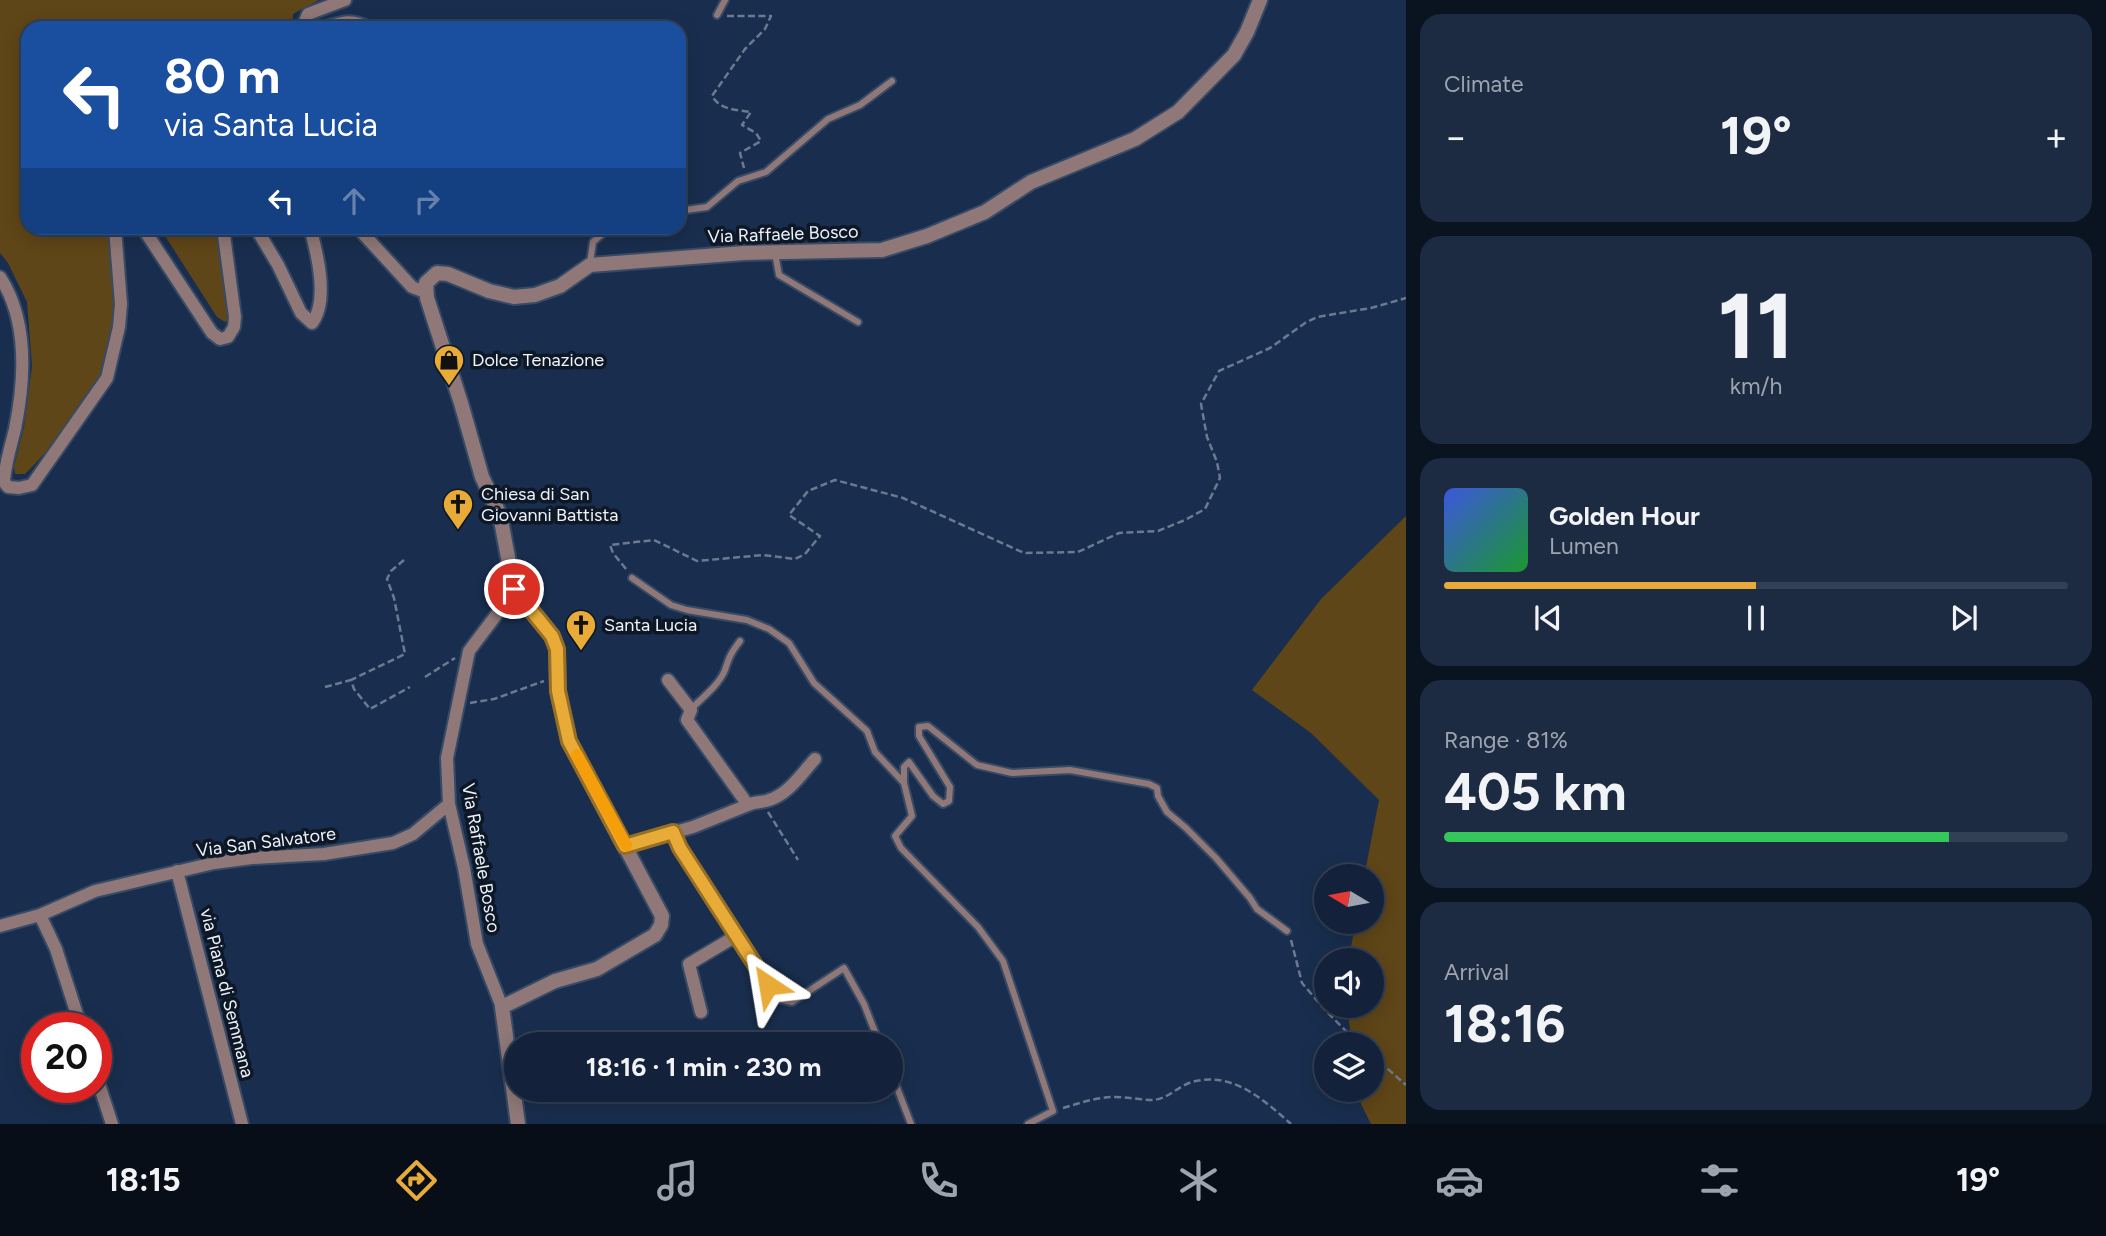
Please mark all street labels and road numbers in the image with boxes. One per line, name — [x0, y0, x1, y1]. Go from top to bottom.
street label: Via Raffaele Bosco — [707, 220, 859, 248]
street label: Via Raffaele Bosco — [457, 782, 505, 934]
street label: Via San Salvatore — [195, 822, 337, 861]
street label: via Piana di Semmana — [195, 906, 259, 1080]

